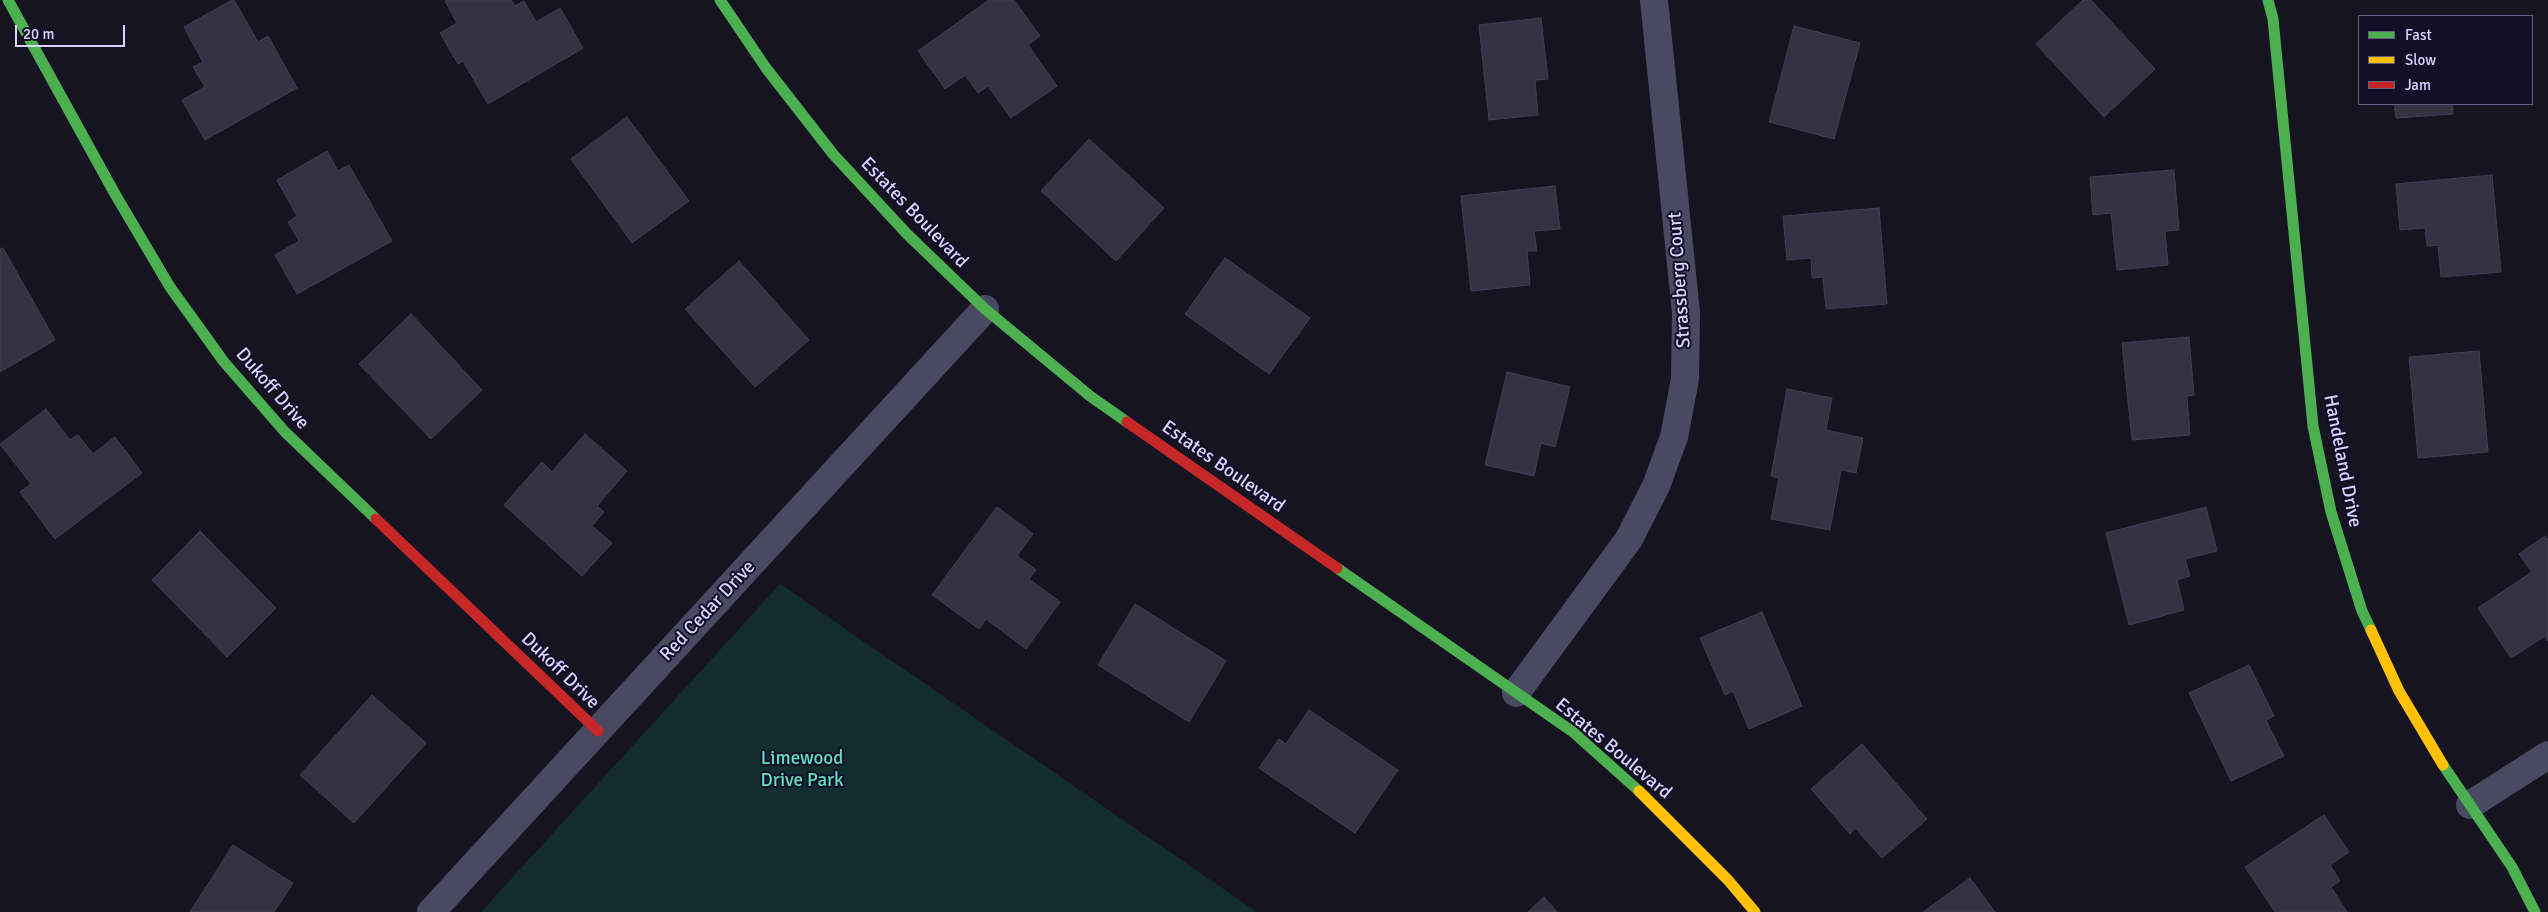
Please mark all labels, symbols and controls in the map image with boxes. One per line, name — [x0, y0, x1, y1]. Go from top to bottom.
scale bar — [18, 15, 128, 47]
legend — [2358, 15, 2533, 105]
text: 20 m — [23, 25, 54, 43]
text: Fast — [2405, 26, 2432, 44]
text: Slow — [2405, 51, 2436, 69]
text: Jam — [2405, 76, 2431, 94]
street label: Estates Boulevard — [855, 153, 973, 273]
street label: Strassberg Court — [1664, 211, 1696, 349]
street label: Dukoff Drive — [230, 344, 314, 434]
street label: Handeland Drive — [2318, 393, 2366, 529]
street label: Estates Boulevard — [1157, 416, 1289, 518]
street label: Red Cedar Drive — [656, 556, 760, 666]
street label: Dukoff Drive — [516, 628, 604, 714]
street label: Estates Boulevard — [1550, 694, 1676, 804]
park label: Limewood Drive Park — [760, 748, 844, 792]

